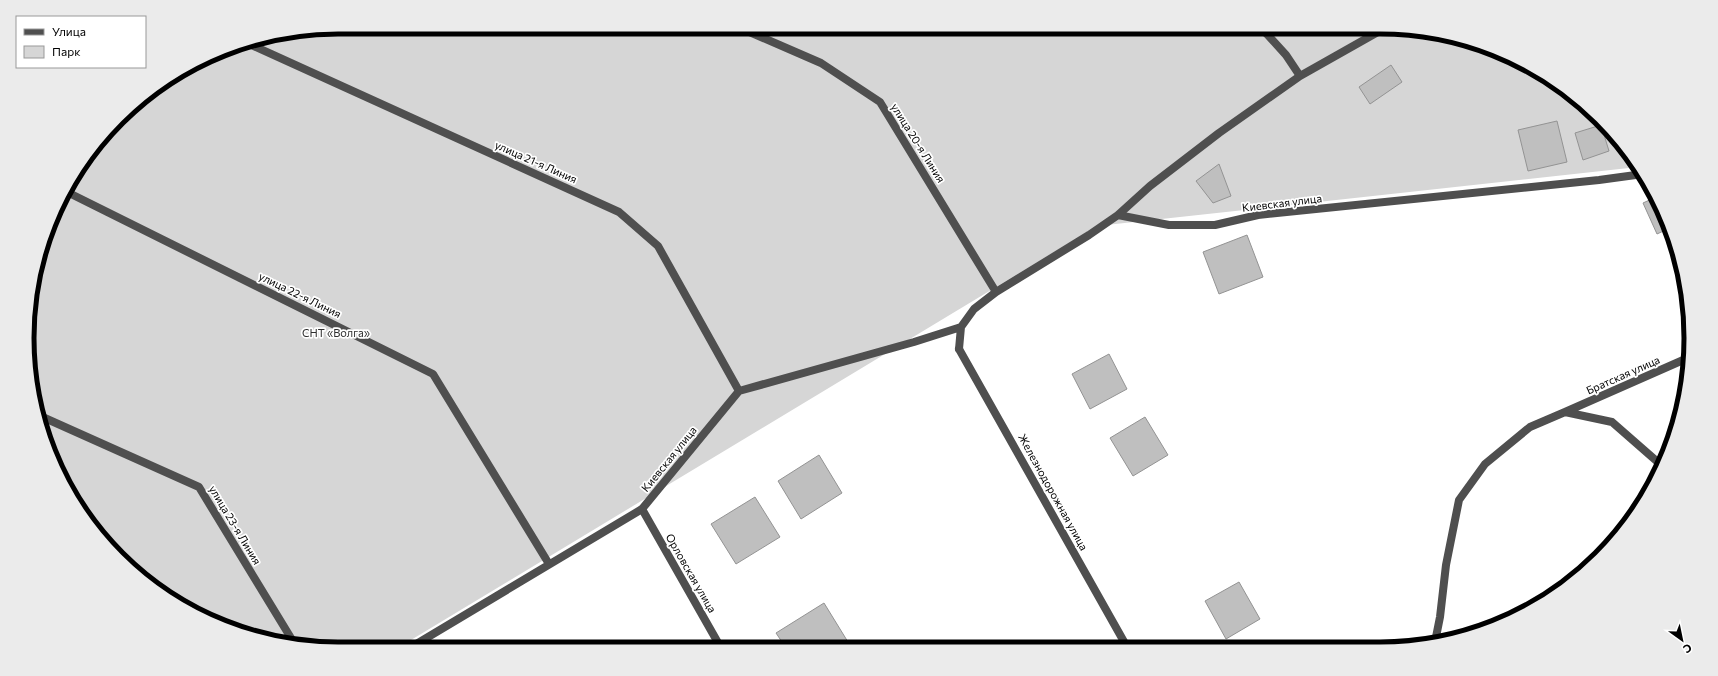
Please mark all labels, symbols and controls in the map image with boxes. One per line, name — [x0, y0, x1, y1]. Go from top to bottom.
legend — [16, 16, 146, 68]
text: Улица — [52, 24, 86, 38]
text: Парк — [52, 44, 81, 58]
street label: улица 20-я Линия — [889, 101, 948, 185]
street label: улица 21-я Линия — [493, 138, 579, 185]
street label: Киевская улица — [1241, 191, 1323, 214]
street label: улица 22-я Линия — [257, 269, 343, 320]
park label: СНТ «Волга» — [302, 326, 370, 339]
street label: Братская улица — [1584, 353, 1662, 397]
street label: Киевская улица — [638, 423, 699, 494]
street label: Железнодорожная улица — [1016, 431, 1091, 552]
street label: улица 23-я Линия — [207, 483, 264, 567]
street label: Орловская улица — [664, 531, 719, 615]
north arrow — [1662, 620, 1702, 660]
text: С — [1681, 641, 1694, 657]

